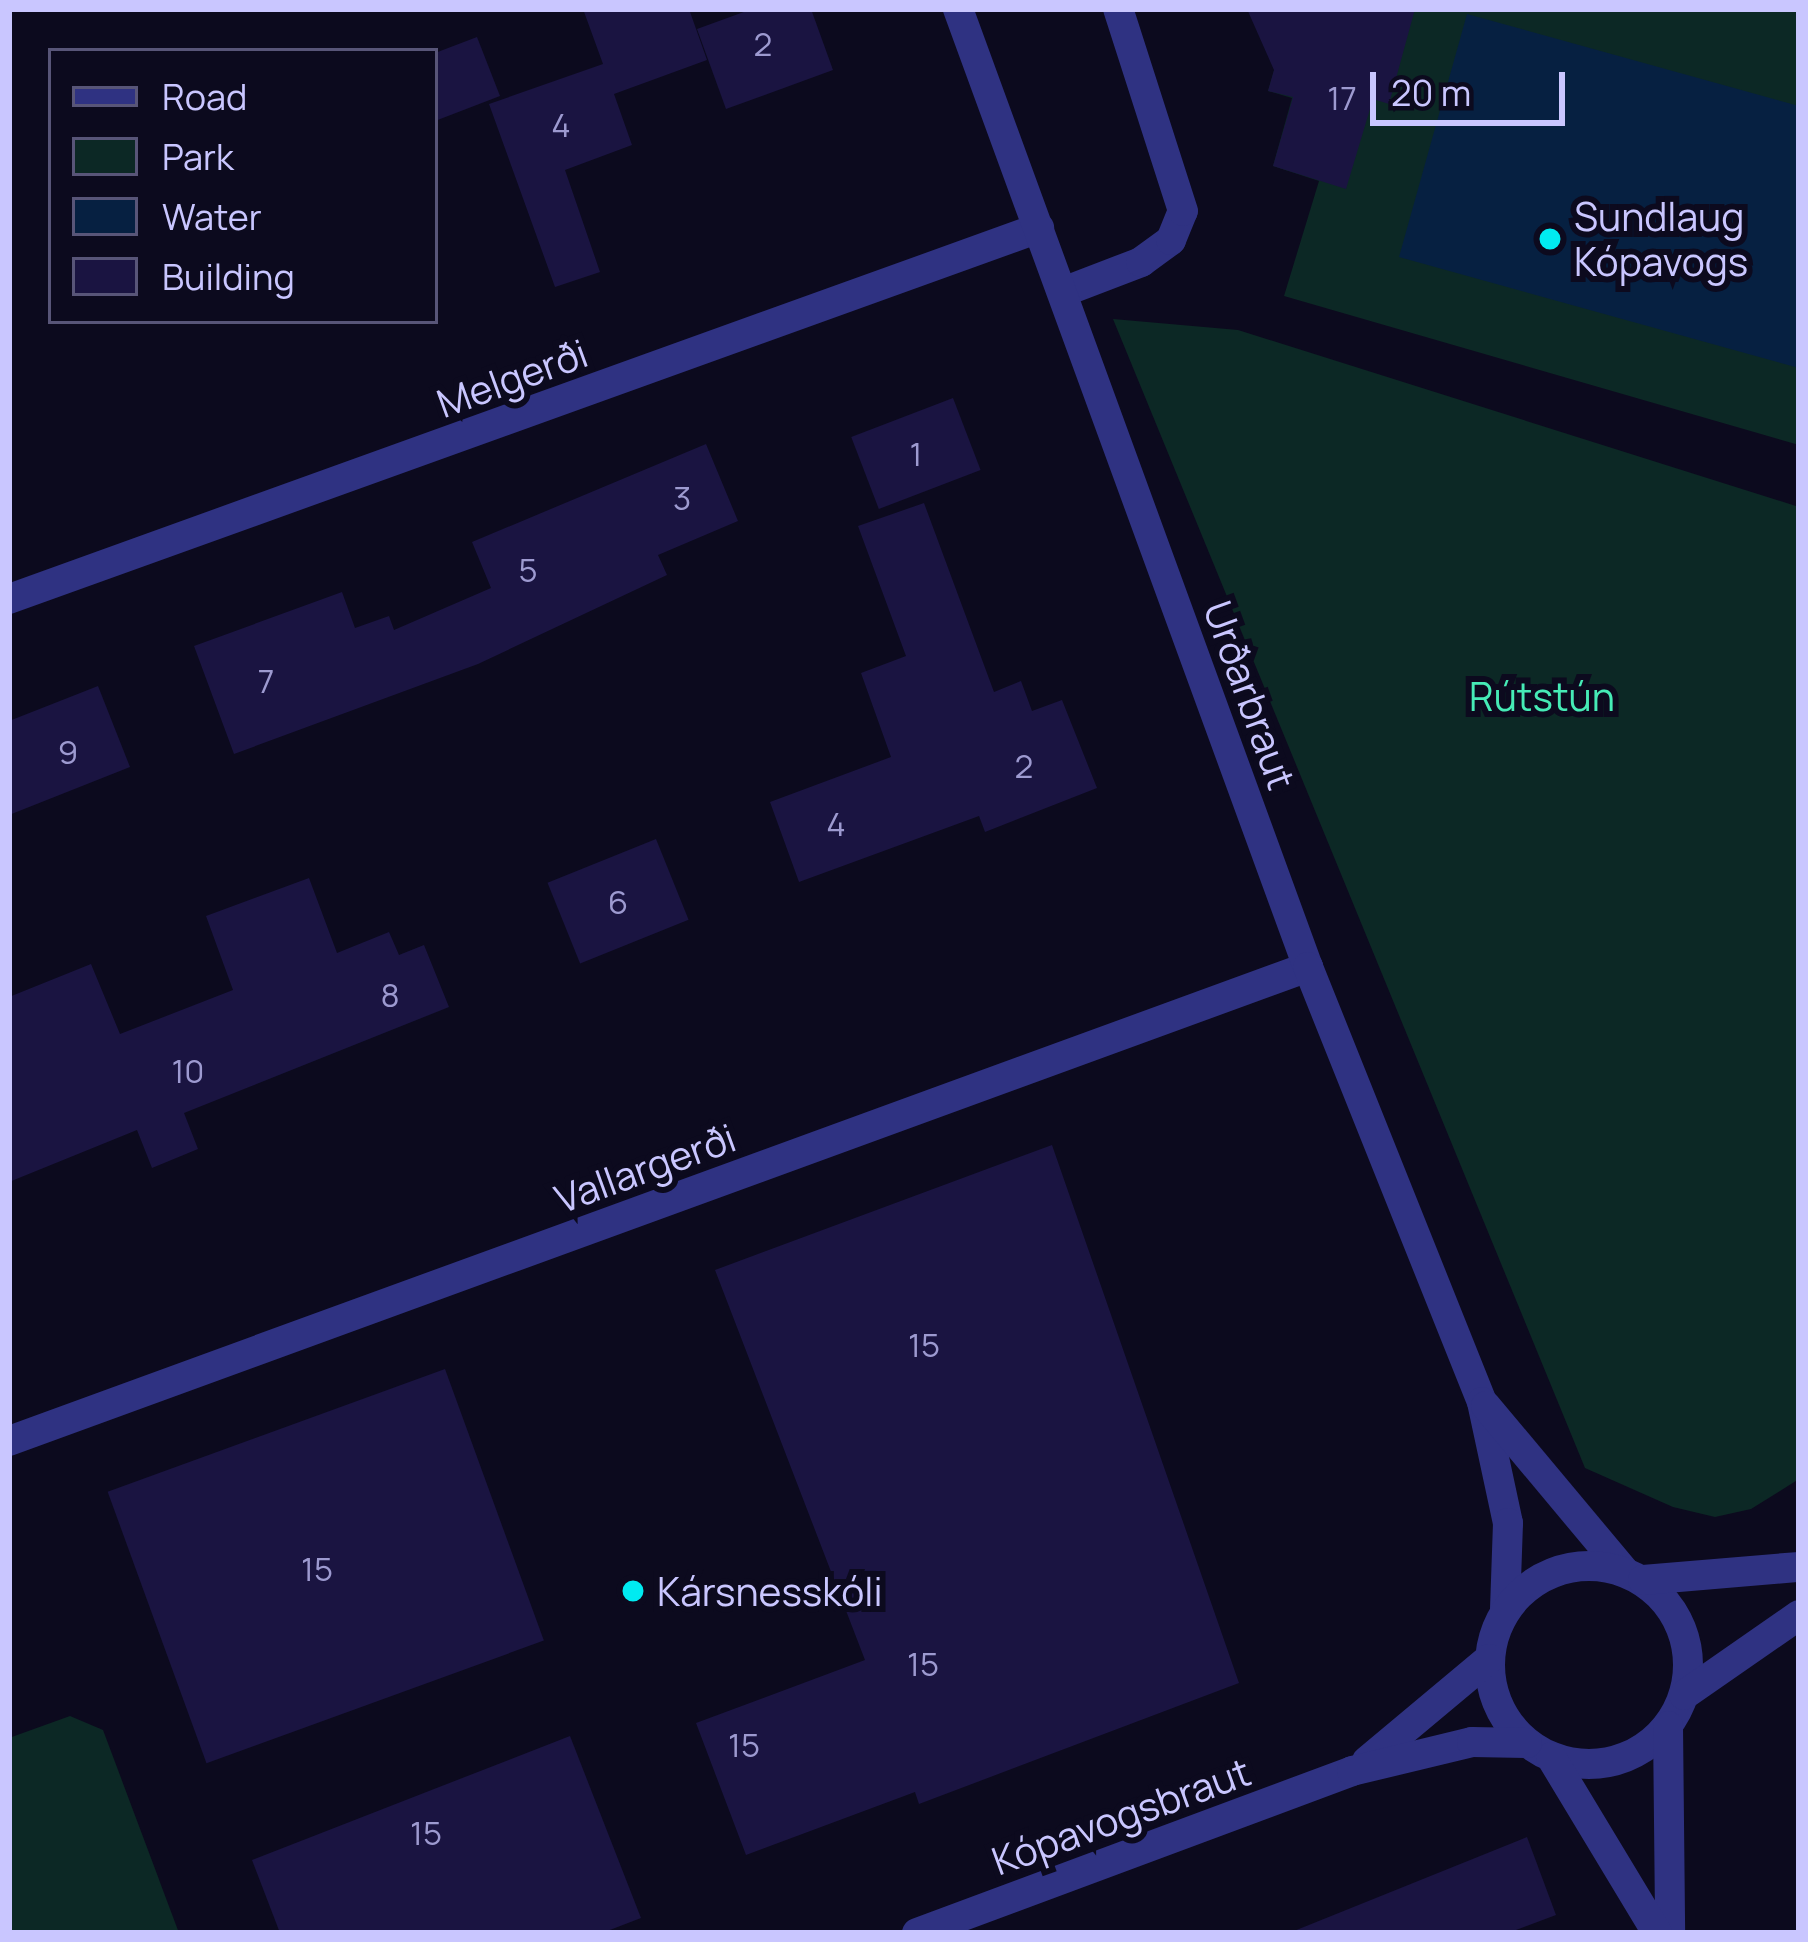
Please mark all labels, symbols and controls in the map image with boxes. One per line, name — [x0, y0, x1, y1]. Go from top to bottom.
house number: 2 — [754, 24, 772, 64]
legend — [48, 48, 438, 324]
scale bar — [1376, 48, 1571, 122]
text: 20 m — [1391, 68, 1471, 117]
text: Road — [162, 72, 247, 121]
house number: 17 — [1327, 78, 1357, 118]
house number: 4 — [551, 105, 571, 145]
text: Park — [162, 132, 234, 181]
text: Water — [162, 192, 262, 241]
place label: Sundlaug Kópavogs — [1574, 194, 1748, 285]
marker: Sundlaug Kópavogs — [1537, 226, 1563, 252]
text: Building — [162, 252, 295, 301]
street label: Melgerði — [430, 329, 594, 427]
house number: 1 — [910, 434, 922, 474]
house number: 3 — [673, 478, 691, 518]
house number: 5 — [518, 550, 538, 590]
street label: Urðarbraut — [1194, 595, 1306, 795]
house number: 7 — [258, 661, 274, 701]
park label: Rútstún — [1469, 673, 1615, 719]
house number: 9 — [58, 732, 78, 772]
house number: 2 — [1015, 746, 1033, 786]
house number: 4 — [826, 804, 846, 844]
house number: 6 — [608, 882, 628, 922]
house number: 8 — [380, 975, 400, 1015]
house number: 10 — [172, 1051, 204, 1091]
street label: Vallargerði — [548, 1114, 742, 1222]
house number: 15 — [908, 1325, 940, 1365]
house number: 15 — [301, 1549, 333, 1589]
place label: Kársnesskóli — [657, 1568, 883, 1614]
marker: Kársnesskóli — [620, 1578, 646, 1604]
house number: 15 — [907, 1644, 939, 1684]
house number: 15 — [728, 1725, 760, 1765]
street label: Kópavogsbraut — [986, 1748, 1256, 1884]
house number: 15 — [410, 1813, 442, 1853]

